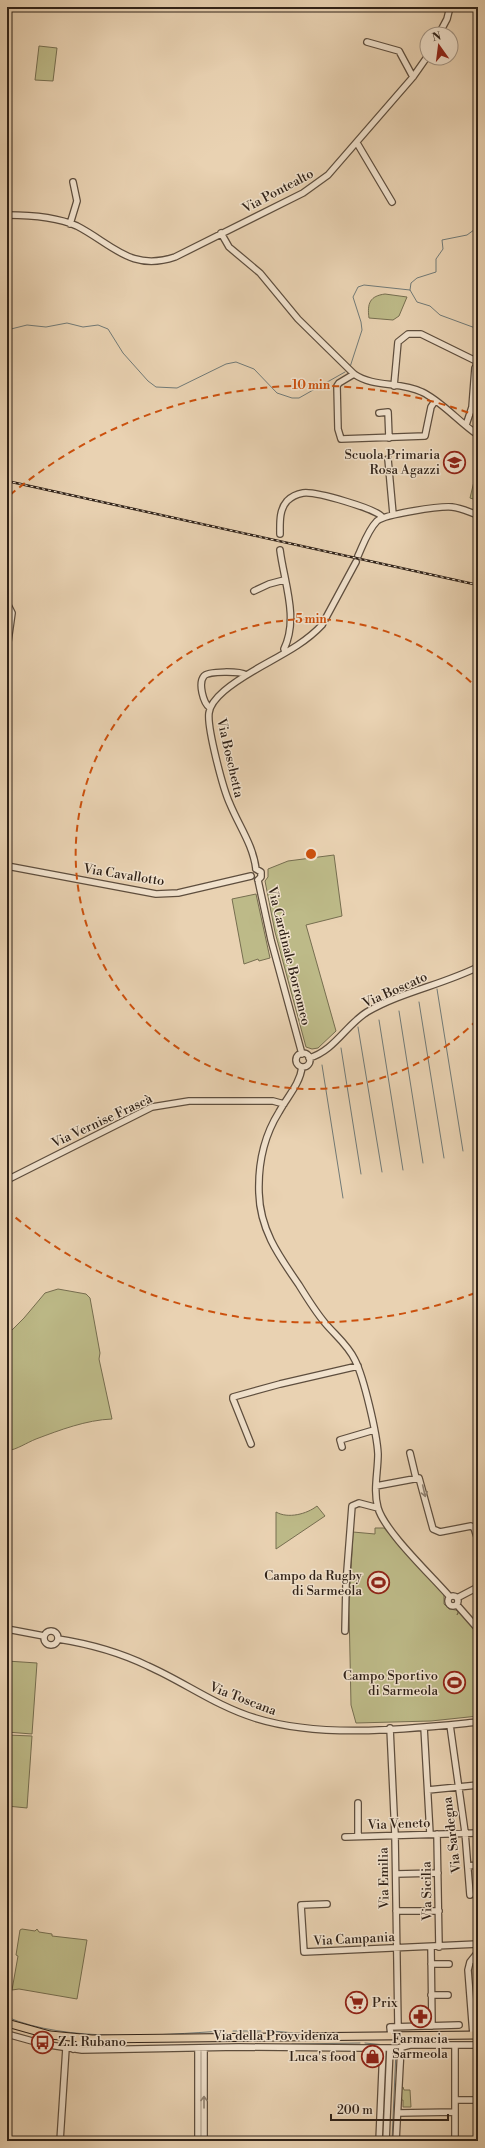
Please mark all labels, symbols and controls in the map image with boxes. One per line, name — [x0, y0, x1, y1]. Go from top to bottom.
north arrow — [419, 26, 459, 66]
text: N — [431, 29, 443, 45]
street label: Via Pontealto — [239, 166, 316, 217]
text: 10 min — [292, 378, 331, 393]
place label: Scuola Primaria Rosa Agazzi — [344, 447, 440, 478]
school or university icon: Scuola Primaria Rosa Agazzi — [442, 449, 468, 475]
text: 5 min — [295, 612, 327, 627]
street label: Via Boschetta — [213, 716, 247, 800]
centre of rings — [304, 847, 318, 861]
street label: Via Cavallotto — [81, 861, 166, 889]
street label: Via Cardinale Borromeo — [264, 884, 314, 1027]
street label: Via Boscato — [359, 969, 430, 1012]
street label: Via Vernise Frascà — [48, 1091, 155, 1152]
one-way arrow — [421, 1485, 428, 1498]
place label: Campo da Rugby di Sarmeola — [264, 1568, 363, 1599]
sports icon: Campo da Rugby di Sarmeola — [365, 1570, 391, 1596]
place label: Campo Sportivo di Sarmeola — [343, 1668, 438, 1699]
sports icon: Campo Sportivo di Sarmeola — [441, 1670, 467, 1696]
street label: Via Toscana — [206, 1679, 279, 1719]
street label: Via Sardegna — [439, 1796, 465, 1875]
street label: Via Veneto — [366, 1815, 431, 1833]
street label: Via Emilia — [375, 1847, 393, 1910]
street label: Via Sicilia — [418, 1861, 436, 1922]
street label: Via Campania — [312, 1929, 396, 1949]
supermarket icon: Prix — [343, 1990, 369, 2016]
place label: Prix — [372, 1995, 398, 2011]
pharmacy icon: Farmacia Sarmeola — [407, 2004, 433, 2030]
street label: Via della Provvidenza — [212, 2028, 339, 2044]
bus stop icon: Z.I. Rubano — [29, 2029, 55, 2055]
place label: Farmacia Sarmeola — [392, 2031, 448, 2062]
place label: Z.I. Rubano — [58, 2034, 126, 2050]
shop icon: Luca's food — [359, 2044, 385, 2070]
place label: Luca's food — [289, 2049, 357, 2065]
one-way arrow — [200, 2096, 208, 2109]
scale bar — [331, 2096, 448, 2122]
text: 200 m — [337, 2103, 373, 2118]

